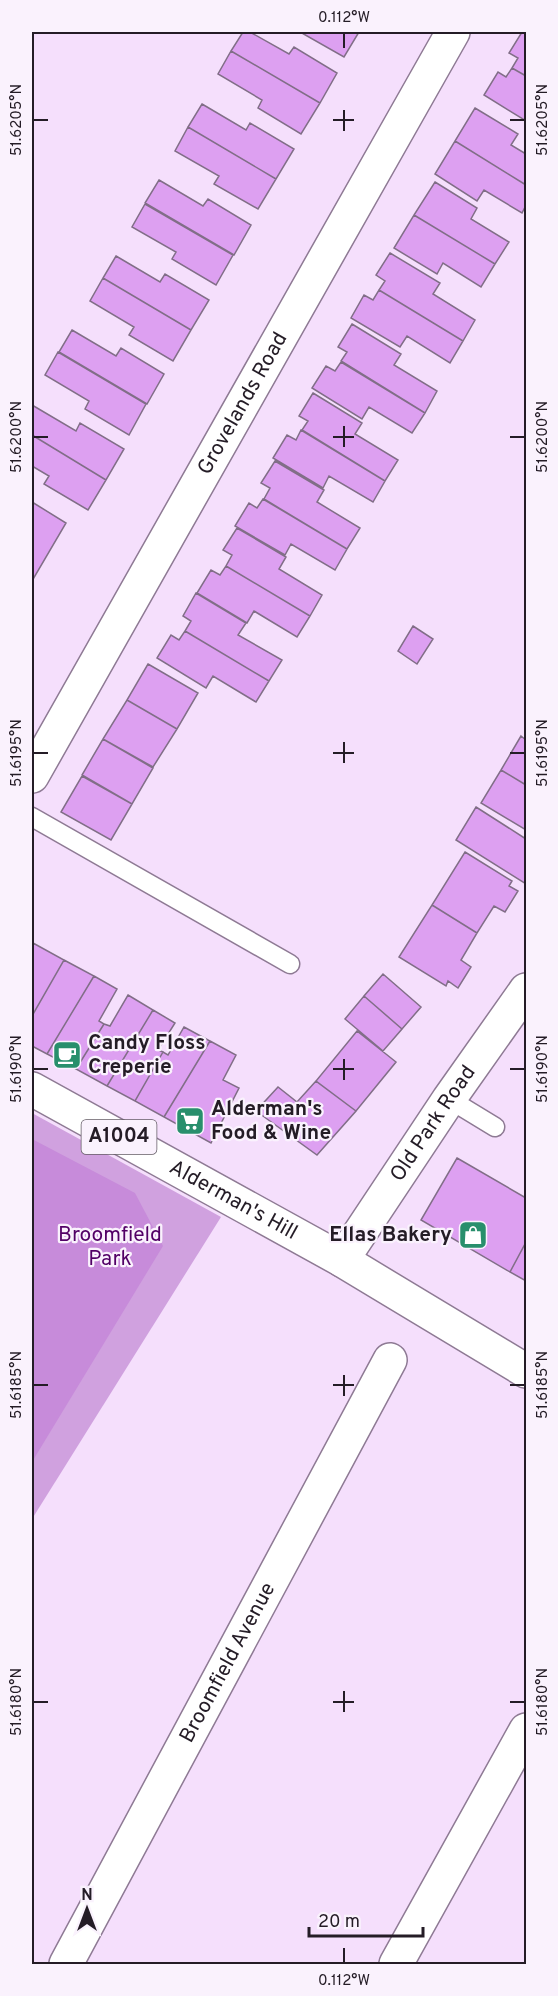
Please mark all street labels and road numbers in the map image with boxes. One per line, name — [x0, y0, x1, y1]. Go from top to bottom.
street label: Grovelands Road — [192, 327, 294, 480]
street label: Old Park Road — [384, 1060, 482, 1187]
road number: A1004 — [82, 1120, 156, 1154]
street label: Alderman's Hill — [164, 1154, 302, 1246]
street label: Broomfield Avenue — [174, 1578, 282, 1748]

